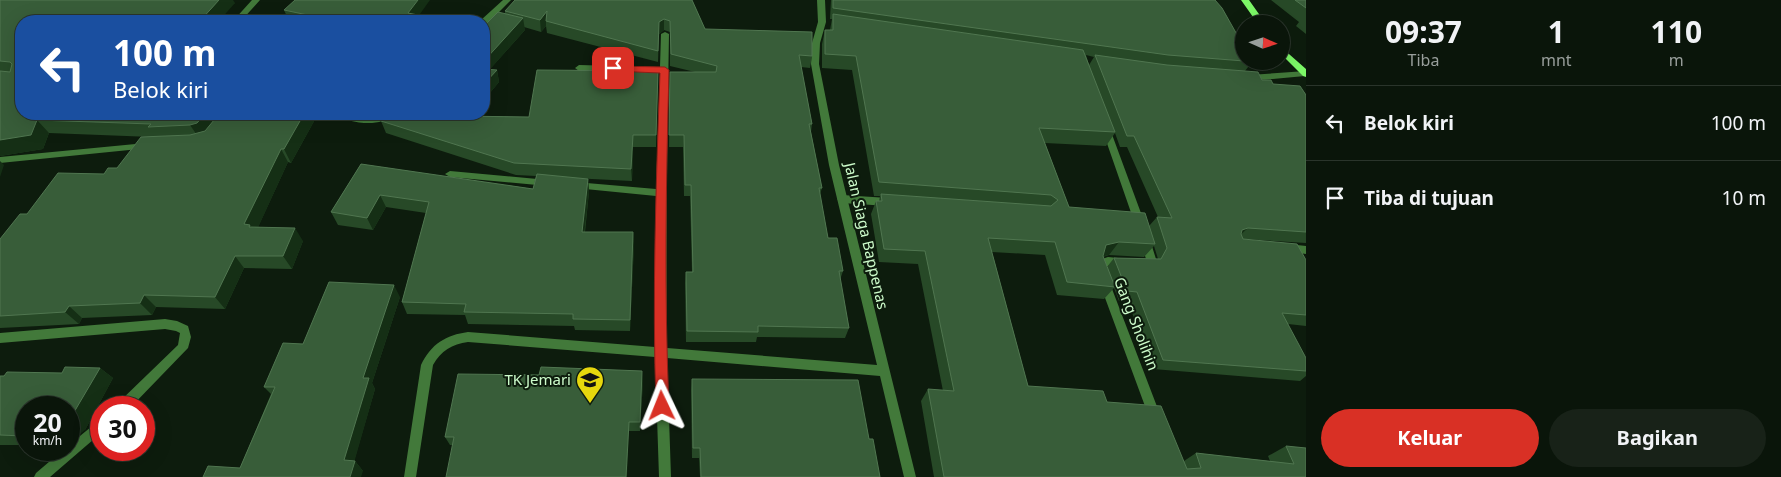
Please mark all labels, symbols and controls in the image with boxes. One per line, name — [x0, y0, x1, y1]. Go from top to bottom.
text: 09:37 — [1385, 11, 1462, 52]
text: 1 — [1548, 11, 1565, 52]
text: 110 — [1651, 11, 1702, 52]
north arrow — [1235, 15, 1290, 70]
map controls — [1235, 15, 1290, 70]
text: 100 m — [113, 29, 216, 76]
icon: left — [30, 35, 95, 100]
pin — [592, 47, 634, 89]
text: Tiba — [1408, 49, 1439, 71]
text: mnt — [1541, 49, 1572, 71]
text: m — [1669, 49, 1684, 71]
icon: arrive — [599, 54, 627, 82]
text: Belok kiri — [113, 74, 208, 104]
icon: left — [1321, 109, 1349, 137]
text: Belok kiri — [1364, 110, 1454, 136]
text: 100 m — [1711, 110, 1766, 136]
street label: Jalan Siaga Bappenas — [840, 159, 894, 311]
icon: arrive — [1321, 184, 1349, 212]
text: Tiba di tujuan — [1364, 185, 1494, 211]
text: 10 m — [1722, 185, 1766, 211]
street label: Gang Sholihin — [1110, 274, 1164, 373]
school or university icon: TK Jemari — [575, 365, 605, 404]
place label: TK Jemari — [504, 369, 571, 389]
position arrow — [635, 379, 687, 431]
speed limit sign: 30 — [90, 396, 155, 461]
text: 20 — [33, 405, 62, 439]
button: Keluar — [1321, 409, 1539, 467]
button: Bagikan — [1549, 409, 1766, 467]
text: km/h — [33, 432, 62, 449]

